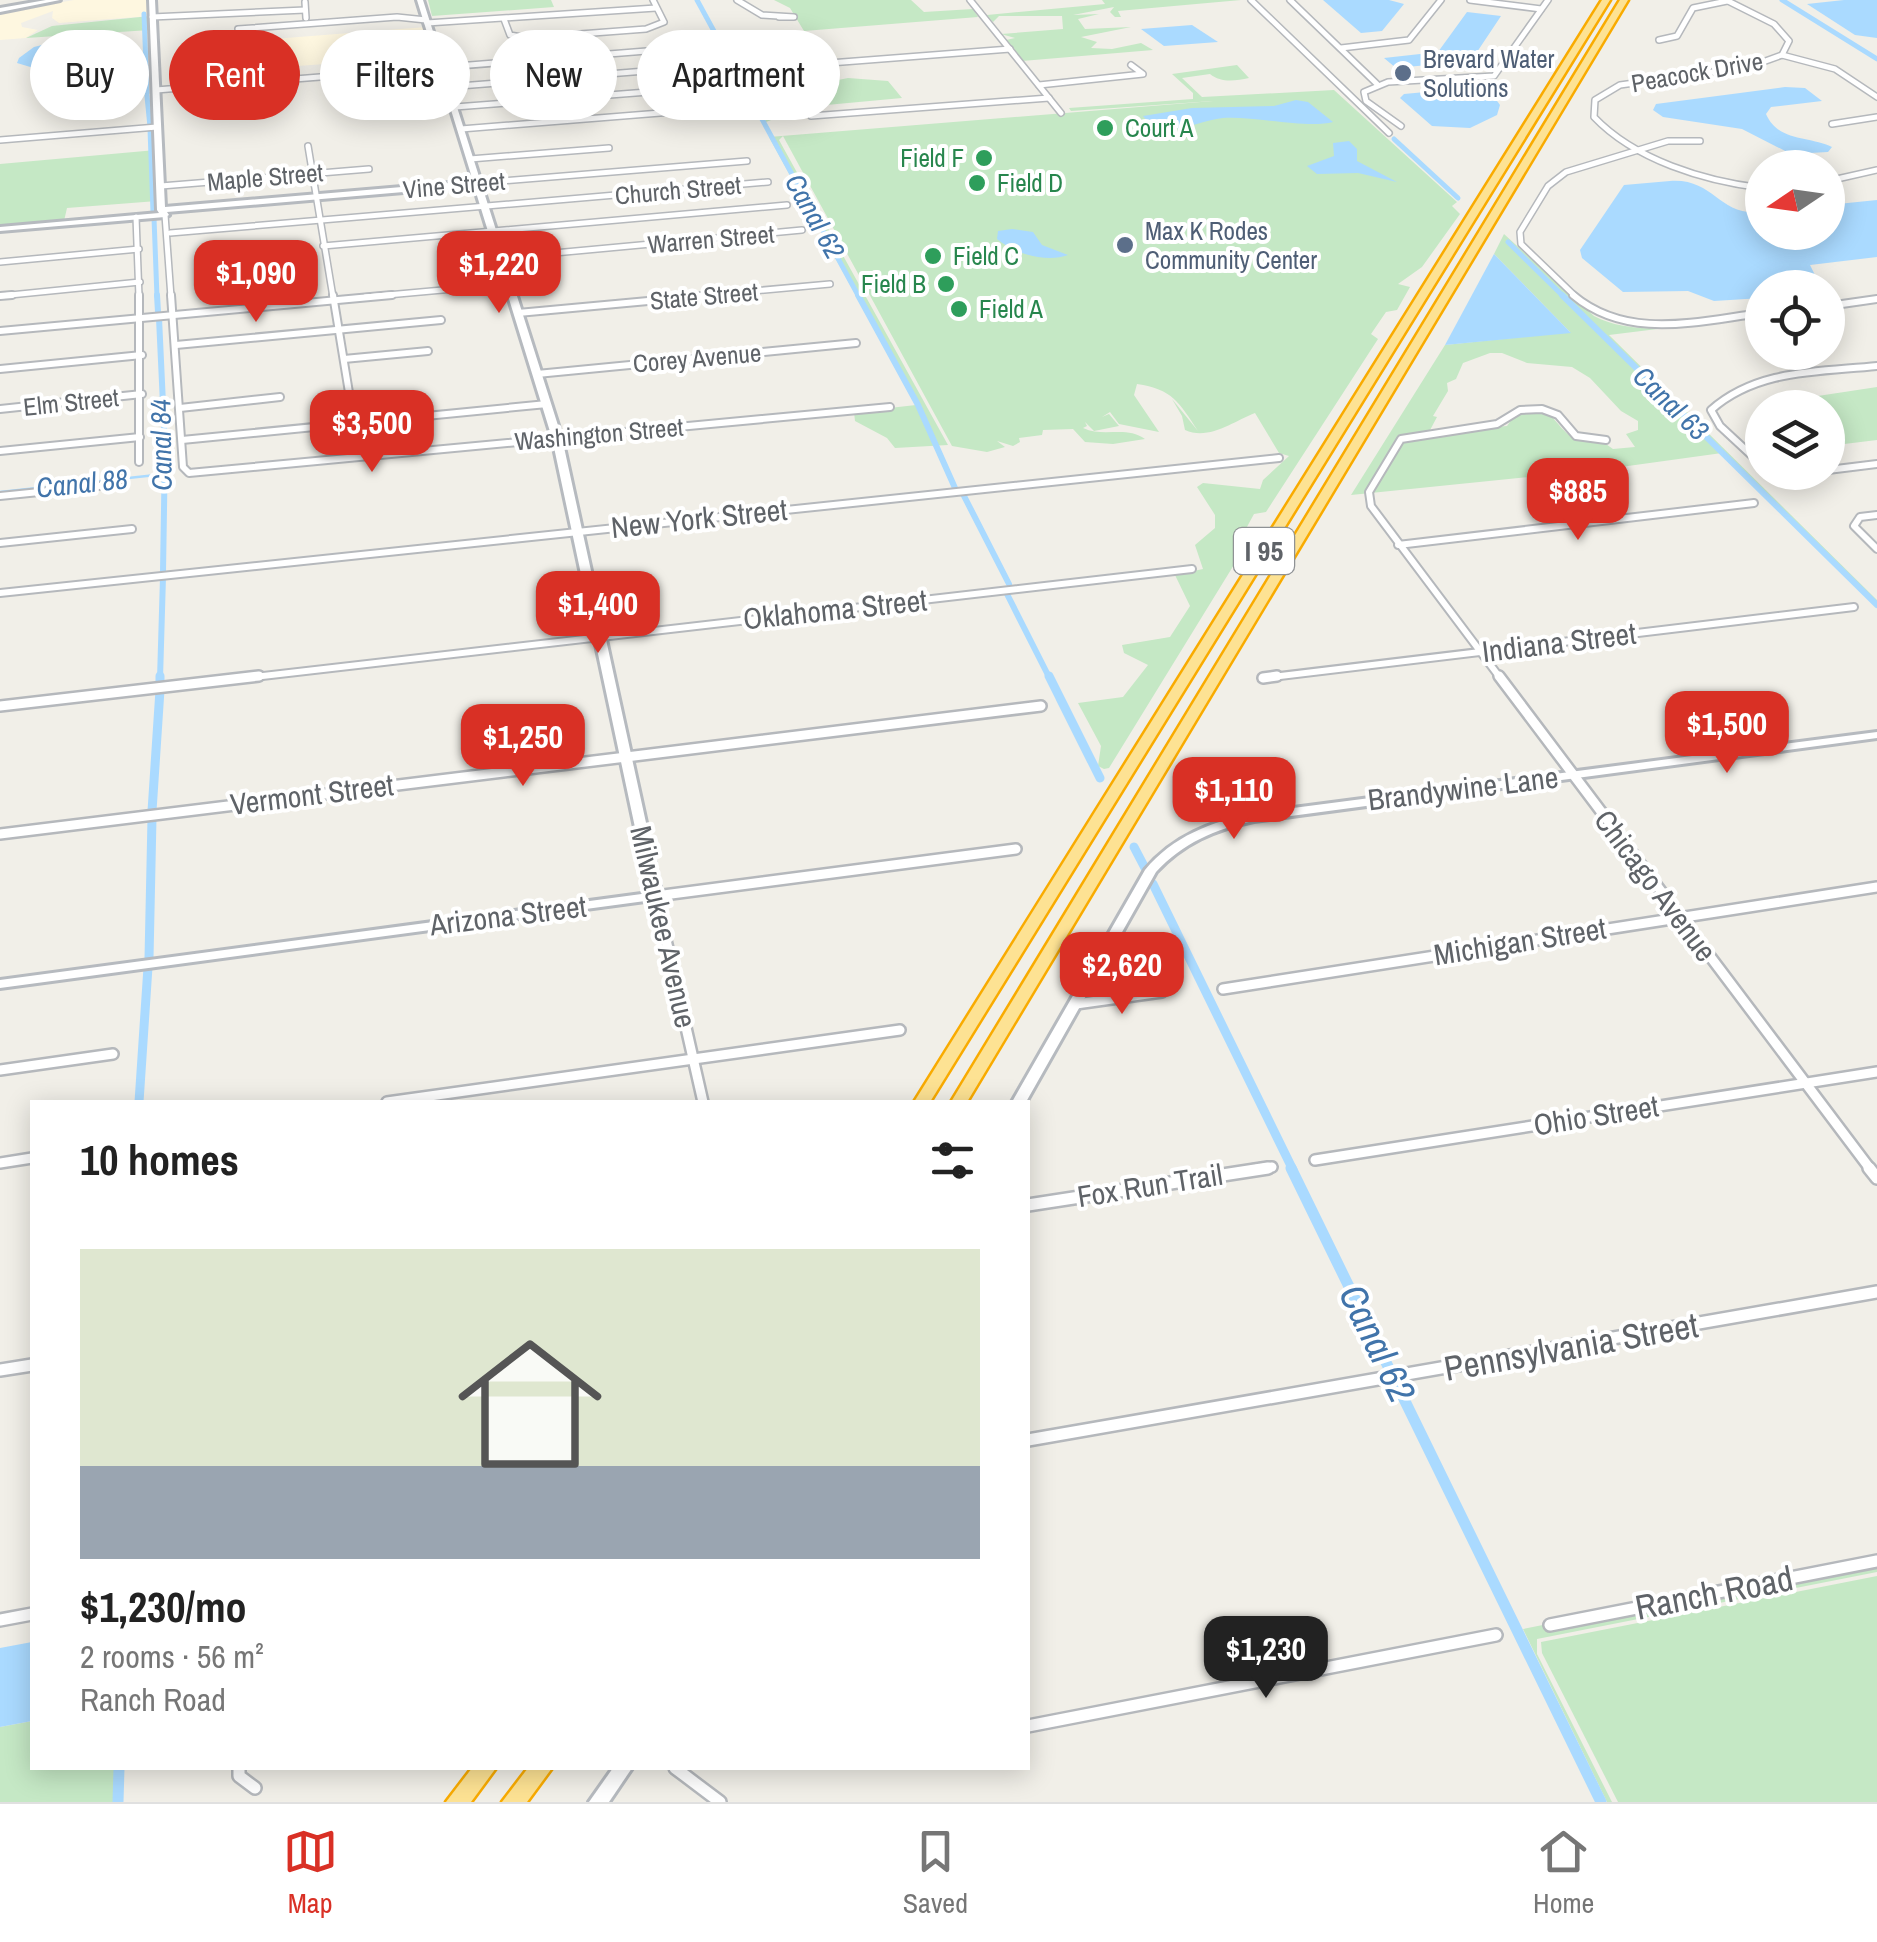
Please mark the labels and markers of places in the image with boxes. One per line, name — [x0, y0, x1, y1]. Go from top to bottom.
place label: Brevard Water Solutions — [1423, 42, 1555, 105]
marker: Brevard Water Solutions — [1392, 62, 1414, 84]
place label: Court A — [1125, 111, 1194, 145]
marker: Court A — [1094, 117, 1116, 139]
place label: Field F — [900, 141, 964, 175]
marker: Field F — [973, 147, 995, 169]
place label: Field D — [997, 166, 1063, 200]
marker: Field D — [966, 172, 988, 194]
place label: Max K Rodes Community Center — [1145, 214, 1317, 277]
pin: $1,220 — [418, 231, 580, 316]
marker: Max K Rodes Community Center — [1114, 234, 1136, 256]
place label: Field C — [953, 239, 1019, 273]
pin: $1,090 — [175, 240, 337, 325]
marker: Field C — [922, 245, 944, 267]
place label: Field B — [861, 267, 926, 301]
marker: Field B — [935, 273, 957, 295]
place label: Field A — [979, 292, 1043, 326]
marker: Field A — [948, 298, 970, 320]
pin: $3,500 — [291, 390, 453, 475]
pin: $885 — [1519, 458, 1637, 543]
pin: $1,400 — [517, 571, 679, 656]
pin: $1,500 — [1646, 691, 1808, 776]
pin: $1,250 — [442, 704, 604, 789]
pin: $1,110 — [1153, 757, 1315, 842]
pin: $2,620 — [1041, 932, 1203, 1017]
pin: $1,230 — [1185, 1616, 1347, 1701]

